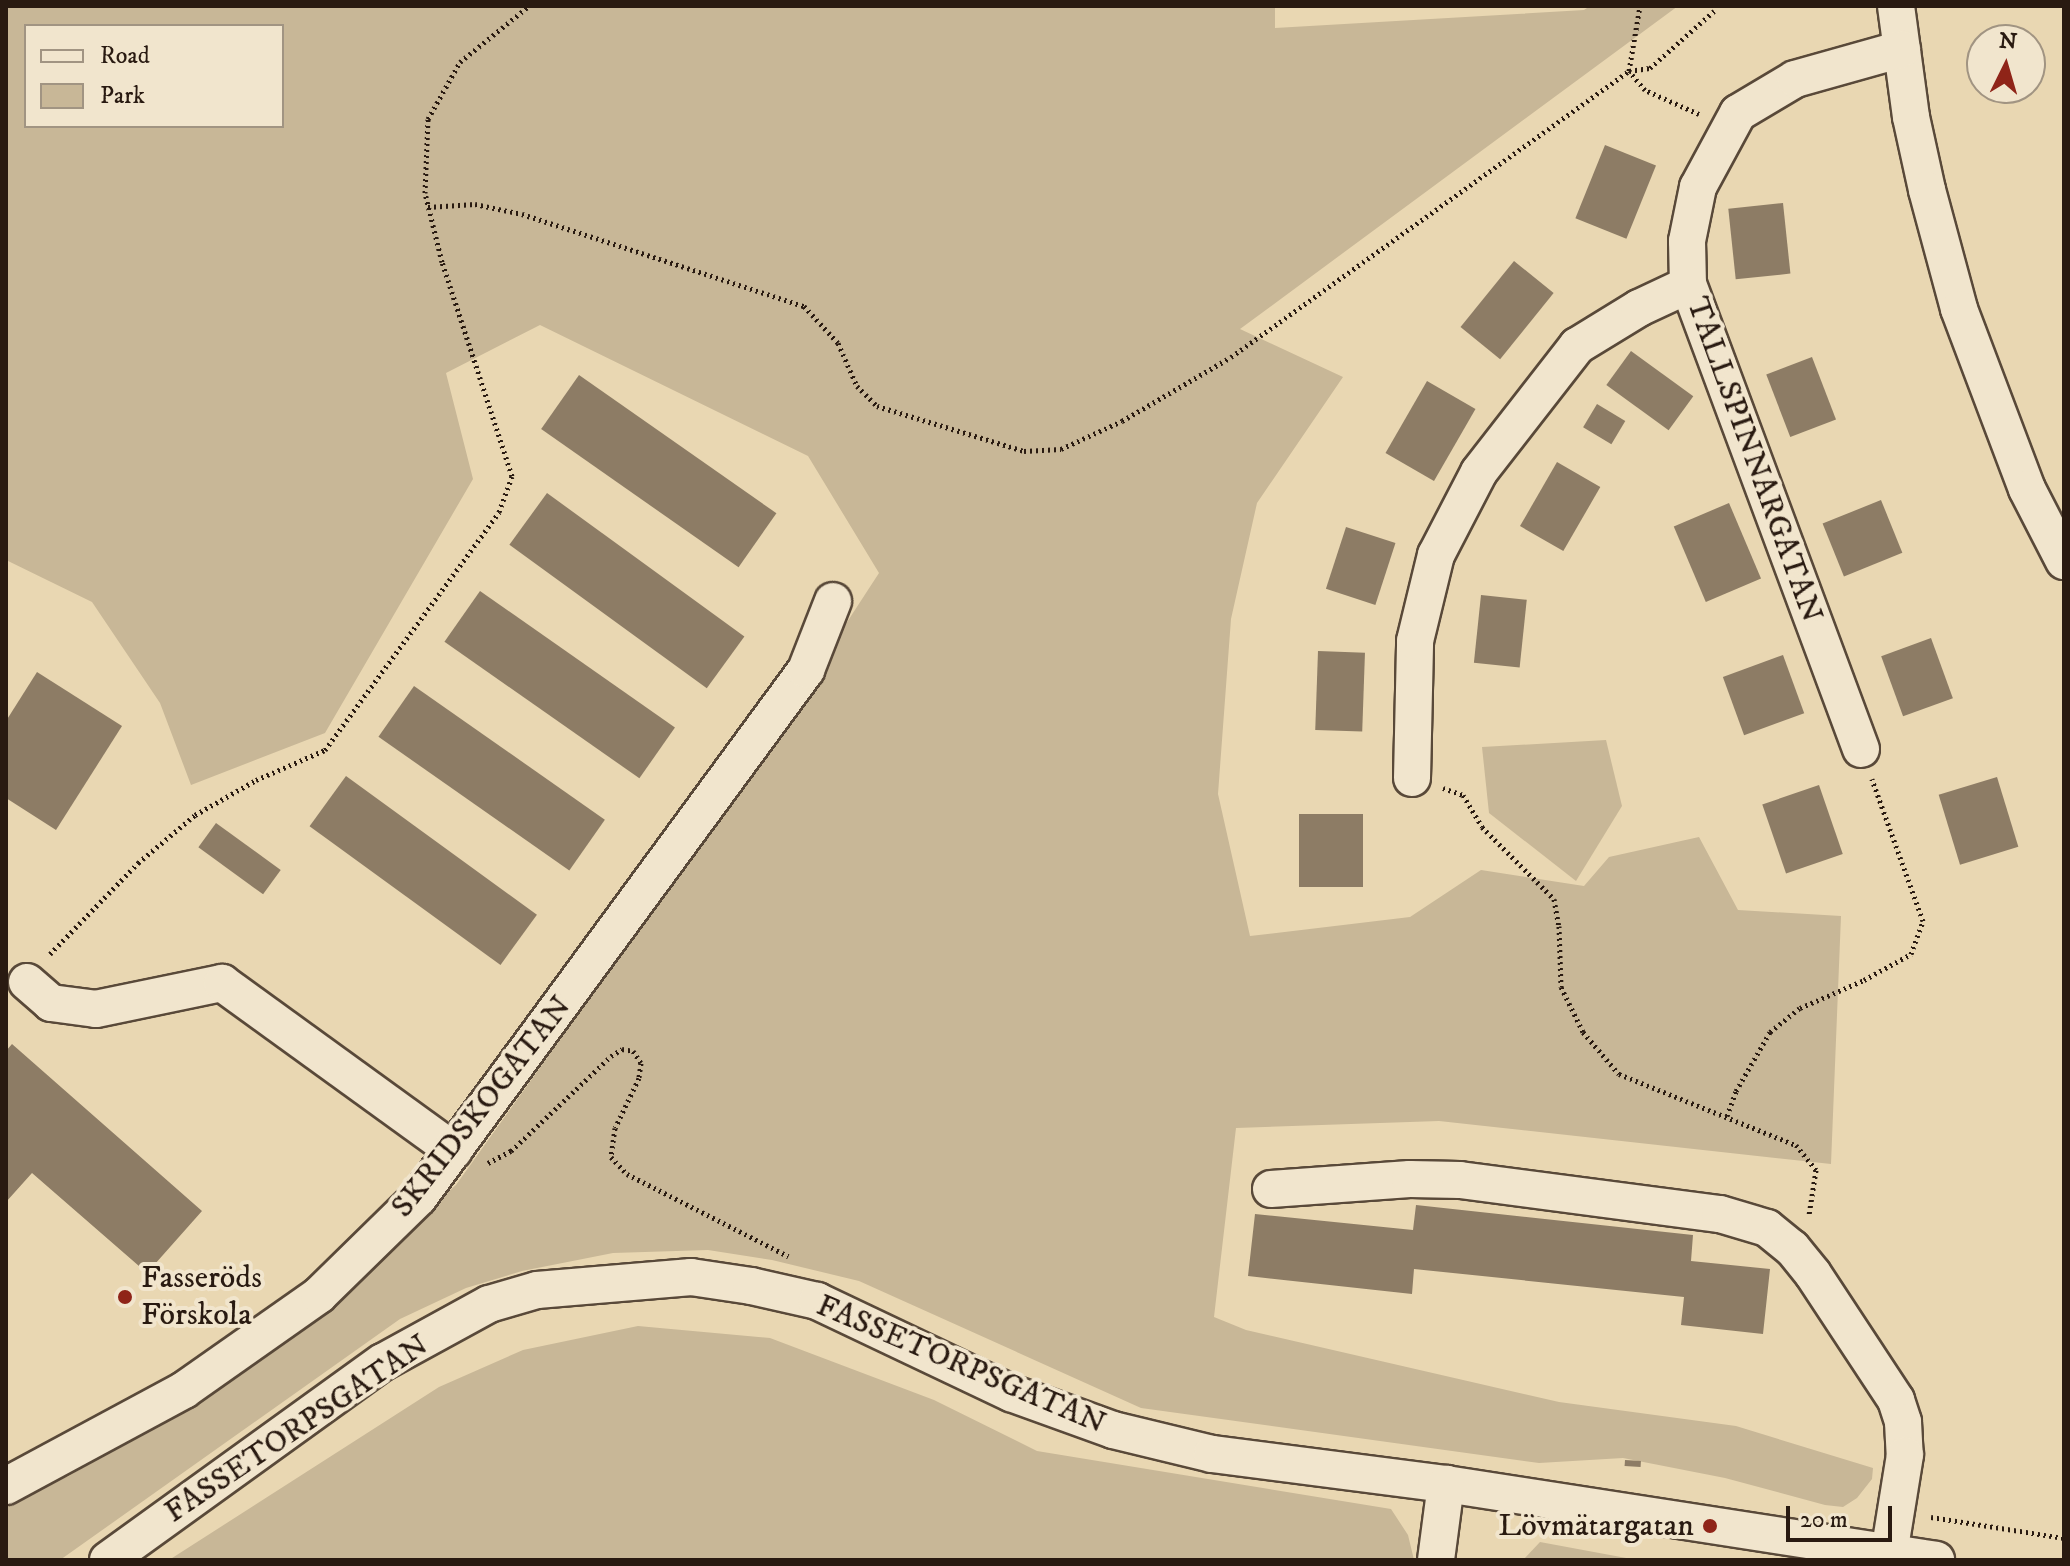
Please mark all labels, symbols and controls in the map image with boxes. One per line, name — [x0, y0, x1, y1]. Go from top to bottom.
legend — [24, 24, 284, 128]
north arrow — [1966, 24, 2046, 104]
text: N — [1998, 27, 2018, 56]
text: Road — [100, 41, 150, 71]
text: Park — [100, 81, 145, 111]
street label: TALLSPINNARGATAN — [1677, 292, 1831, 628]
street label: SKRIDSKOGATAN — [384, 989, 580, 1225]
place label: Fasseröds Förskola — [141, 1260, 262, 1335]
street label: FASSETORPSGATAN — [811, 1287, 1111, 1443]
marker: Fasseröds Förskola — [116, 1288, 134, 1306]
street label: FASSETORPSGATAN — [158, 1326, 436, 1532]
scale bar — [1790, 1490, 1896, 1540]
text: 20 m — [1800, 1505, 1848, 1535]
place label: Lövmätargatan — [1498, 1507, 1694, 1545]
marker: Lövmätargatan — [1701, 1517, 1719, 1535]

